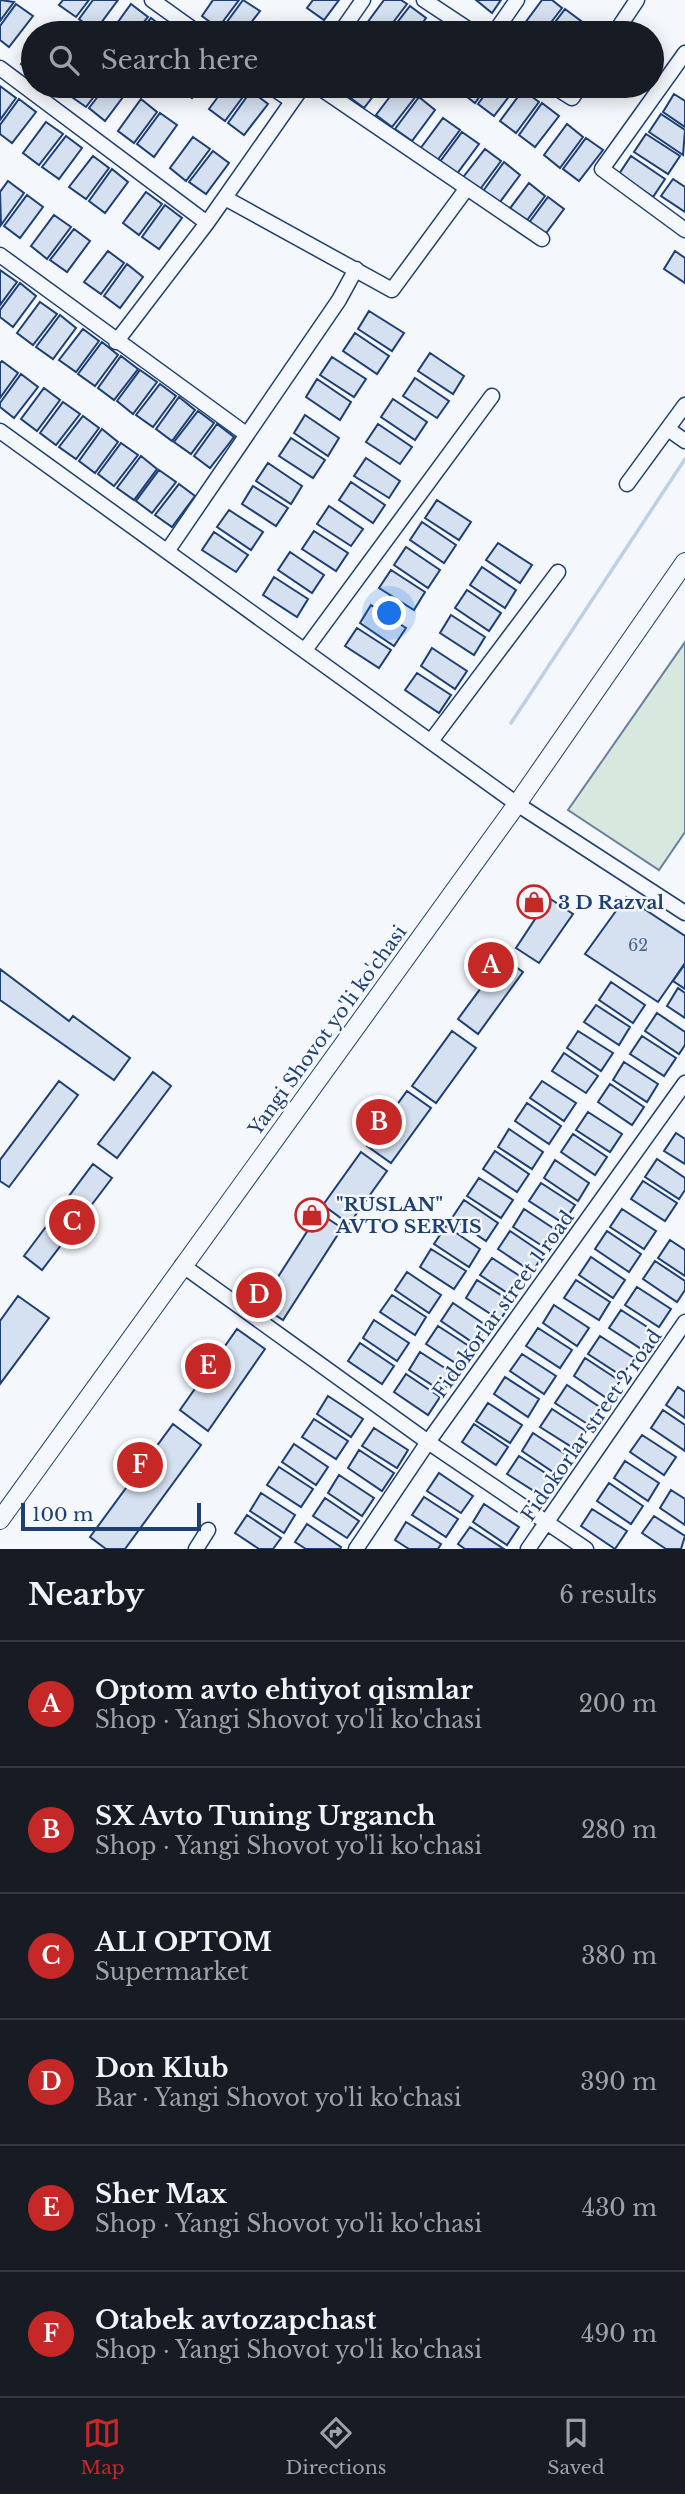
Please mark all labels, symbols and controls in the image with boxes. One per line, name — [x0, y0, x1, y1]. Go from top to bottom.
search box — [21, 21, 664, 98]
icon: search — [45, 41, 83, 79]
text: Search here — [101, 44, 258, 76]
your location — [372, 596, 406, 630]
shop icon: 3 D Razval — [515, 883, 553, 921]
place label: 3 D Razval — [558, 891, 664, 914]
street label: Yangi Shovot yo'li ko'chasi — [243, 921, 412, 1140]
house number: 62 — [628, 935, 648, 955]
pin: A — [468, 939, 514, 991]
pin: B — [356, 1096, 402, 1148]
place label: "RUSLAN" AVTO SERVIS — [335, 1193, 482, 1238]
pin: C — [49, 1196, 95, 1248]
shop icon: "RUSLAN" AVTO SERVIS — [293, 1196, 331, 1234]
street label: Fidokorlar street 1 road — [428, 1206, 579, 1402]
pin: D — [236, 1269, 282, 1321]
street label: Fidokorlar street 2 road — [516, 1325, 666, 1525]
pin: E — [185, 1340, 231, 1392]
pin: F — [117, 1439, 163, 1491]
scale bar — [21, 1500, 201, 1532]
text: 100 m — [32, 1503, 93, 1526]
text: Nearby — [28, 1576, 144, 1613]
text: 6 results — [559, 1581, 657, 1609]
text: Optom avto ehtiyot qismlar — [95, 1674, 473, 1706]
text: A — [42, 1690, 60, 1718]
text: 200 m — [579, 1690, 657, 1718]
text: Shop · Yangi Shovot yo'li ko'chasi — [95, 1706, 482, 1734]
text: SX Avto Tuning Urganch — [95, 1800, 436, 1832]
text: B — [42, 1816, 60, 1844]
text: 280 m — [581, 1816, 657, 1844]
text: Shop · Yangi Shovot yo'li ko'chasi — [95, 1832, 482, 1860]
text: ALI OPTOM — [95, 1926, 272, 1958]
text: C — [42, 1942, 60, 1970]
text: 380 m — [581, 1942, 657, 1970]
text: Supermarket — [95, 1958, 249, 1986]
text: Don Klub — [95, 2052, 228, 2084]
text: D — [40, 2068, 62, 2096]
text: 390 m — [580, 2068, 657, 2096]
text: Bar · Yangi Shovot yo'li ko'chasi — [95, 2084, 462, 2112]
text: Sher Max — [95, 2178, 227, 2210]
text: E — [42, 2194, 60, 2222]
text: 430 m — [582, 2194, 657, 2222]
text: Shop · Yangi Shovot yo'li ko'chasi — [95, 2210, 482, 2238]
text: Otabek avtozapchast — [95, 2304, 376, 2336]
text: F — [43, 2320, 59, 2348]
text: 490 m — [581, 2320, 657, 2348]
text: Shop · Yangi Shovot yo'li ko'chasi — [95, 2336, 482, 2364]
tab: Map — [80, 2414, 125, 2479]
tab: Directions — [285, 2414, 386, 2479]
tab: Saved — [547, 2414, 605, 2479]

